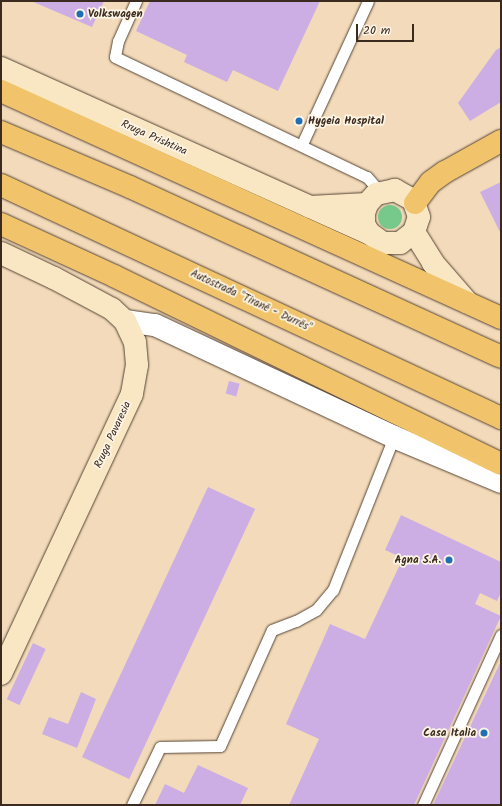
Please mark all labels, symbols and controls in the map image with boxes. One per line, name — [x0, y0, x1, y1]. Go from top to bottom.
place label: Volkswagen — [88, 7, 143, 21]
marker: Volkswagen — [75, 9, 85, 19]
scale bar — [358, 16, 416, 42]
text: 20 m — [363, 21, 390, 40]
place label: Hygeia Hospital — [308, 114, 384, 128]
marker: Hygeia Hospital — [293, 115, 305, 127]
street label: Rruga Prishtina — [119, 118, 189, 158]
street label: Autostrada "Tiranë - Durrës" — [188, 267, 314, 335]
street label: Rruga Pavaresia — [92, 400, 134, 470]
place label: Agna S.A. — [395, 553, 441, 567]
marker: Agna S.A. — [444, 555, 454, 565]
place label: Casa Italia — [423, 726, 476, 740]
marker: Casa Italia — [479, 728, 489, 738]

